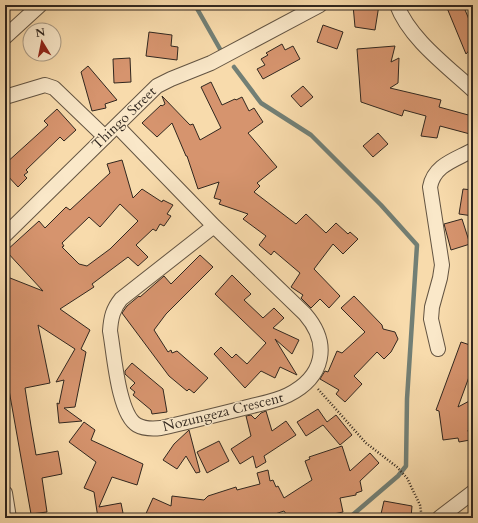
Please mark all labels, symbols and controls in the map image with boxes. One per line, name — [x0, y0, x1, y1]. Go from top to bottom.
north arrow — [22, 22, 62, 62]
text: N — [34, 24, 47, 41]
street label: Thingo Street — [88, 82, 161, 154]
street label: Nozungeza Crescent — [161, 388, 286, 436]

